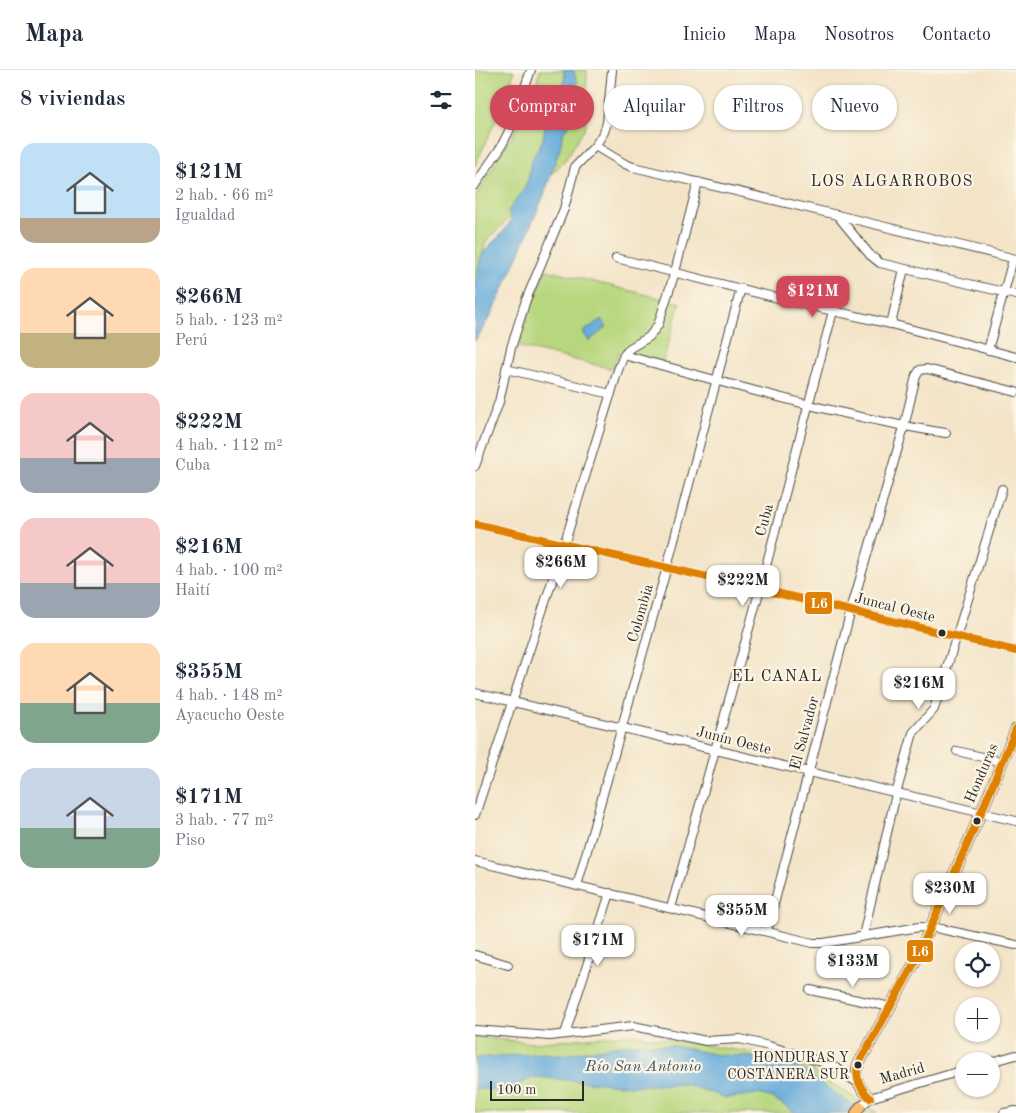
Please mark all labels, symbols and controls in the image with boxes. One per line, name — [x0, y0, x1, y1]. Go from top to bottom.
text: Mapa — [25, 23, 84, 47]
text: Inicio — [683, 26, 726, 44]
text: Mapa — [754, 26, 796, 44]
text: Nosotros — [824, 26, 894, 44]
text: Contacto — [922, 26, 991, 44]
chip: Comprar — [490, 85, 594, 130]
chip: Alquilar — [604, 85, 704, 130]
chip: Filtros — [714, 85, 802, 130]
chip: Nuevo — [812, 85, 897, 130]
icon: filters — [427, 86, 455, 114]
text: 8 viviendas — [20, 89, 125, 110]
text: $121M — [175, 162, 242, 183]
icon: home — [60, 163, 120, 223]
district label: LOS ALGARROBOS — [811, 174, 973, 190]
text: 2 hab. · 66 m² — [175, 188, 273, 204]
text: Igualdad — [175, 208, 235, 224]
pin: $121M — [778, 276, 848, 318]
text: $121M — [787, 284, 839, 300]
text: $266M — [175, 287, 242, 308]
icon: home — [60, 288, 120, 348]
text: 5 hab. · 123 m² — [175, 313, 283, 329]
text: Perú — [175, 333, 208, 349]
text: $222M — [175, 412, 242, 433]
icon: home — [60, 413, 120, 473]
text: 4 hab. · 112 m² — [175, 438, 283, 454]
text: Cuba — [175, 458, 210, 474]
street label: Cuba — [754, 502, 777, 538]
text: $216M — [175, 537, 242, 558]
icon: home — [60, 538, 120, 598]
pin: $266M — [526, 546, 596, 589]
text: $266M — [535, 555, 587, 571]
text: 4 hab. · 100 m² — [175, 563, 283, 579]
pin: $222M — [708, 564, 778, 607]
text: $222M — [717, 573, 769, 589]
street label: Colombia — [626, 582, 657, 644]
text: Haití — [175, 583, 210, 599]
line badge: L6 — [804, 591, 833, 615]
street label: Juncal Oeste — [853, 591, 937, 626]
text: L6 — [810, 597, 828, 611]
unlabelled marker — [937, 628, 947, 638]
text: $355M — [175, 662, 242, 683]
icon: home — [60, 663, 120, 723]
pin: $216M — [884, 668, 954, 710]
district label: EL CANAL — [731, 669, 823, 685]
text: $216M — [893, 676, 945, 692]
text: 4 hab. · 148 m² — [175, 688, 283, 704]
street label: El Salvador — [788, 695, 822, 772]
text: Ayacucho Oeste — [175, 708, 284, 724]
street label: Junín Oeste — [695, 725, 773, 758]
street label: Honduras — [963, 742, 1002, 806]
text: $171M — [175, 787, 242, 808]
icon: home — [60, 788, 120, 848]
text: 3 hab. · 77 m² — [175, 813, 273, 829]
unlabelled marker — [972, 816, 982, 826]
text: Piso — [175, 833, 205, 849]
pin: $230M — [915, 872, 985, 915]
text: $230M — [924, 881, 976, 897]
pin: $355M — [707, 894, 777, 937]
text: $355M — [716, 903, 768, 919]
pin: $171M — [563, 924, 633, 967]
text: $171M — [572, 933, 624, 949]
line badge: L6 — [906, 939, 934, 963]
map controls — [955, 942, 1000, 1097]
button: locate — [955, 942, 1000, 987]
text: L6 — [911, 945, 929, 959]
pin: $133M — [818, 946, 888, 988]
text: $133M — [827, 954, 879, 970]
button: + — [955, 997, 1000, 1042]
place label: HONDURAS Y COSTANERA SUR — [727, 1051, 849, 1082]
button: − — [955, 1052, 1000, 1097]
water label: Río San Antonio — [584, 1059, 701, 1075]
marker: HONDURAS Y COSTANERA SUR — [853, 1060, 863, 1070]
street label: Madrid — [878, 1061, 927, 1088]
scale bar — [490, 1078, 584, 1101]
text: 100 m — [497, 1083, 536, 1097]

